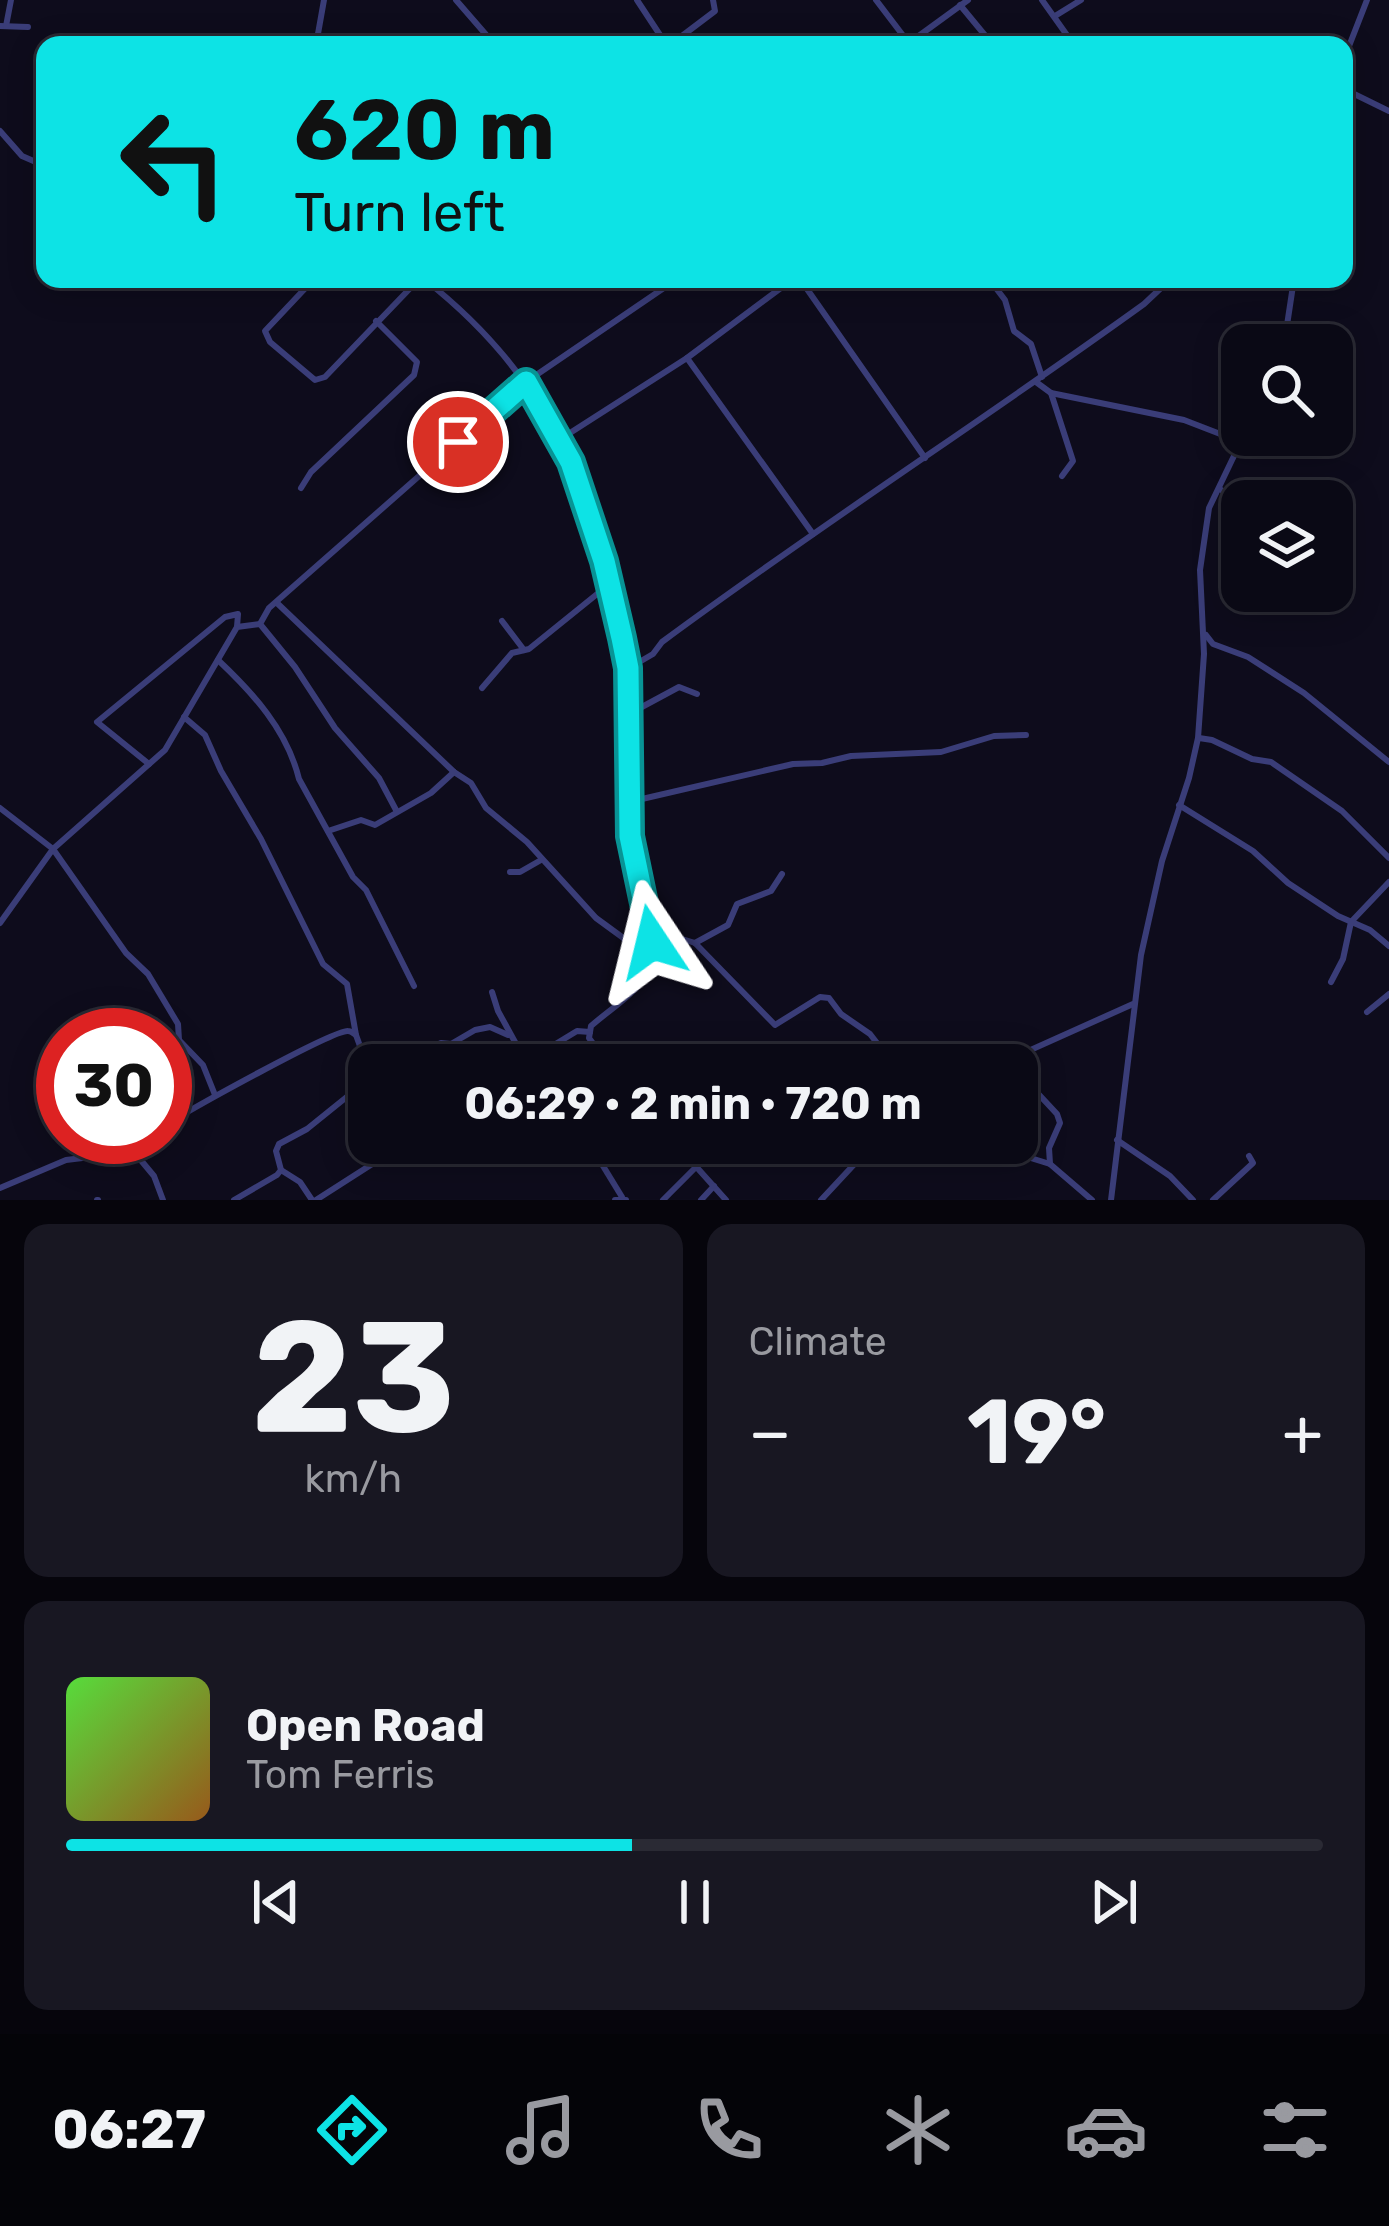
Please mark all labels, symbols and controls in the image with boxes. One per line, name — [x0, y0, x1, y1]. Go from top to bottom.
text: 620 m — [294, 80, 555, 180]
icon: left — [96, 84, 252, 240]
text: Turn left — [294, 181, 505, 245]
map controls — [1221, 324, 1353, 612]
button: search — [1221, 324, 1353, 456]
pin — [407, 391, 509, 493]
icon: arrive — [425, 409, 491, 475]
button: layers — [1221, 480, 1353, 612]
position arrow — [589, 879, 715, 1005]
speed limit sign: 30 — [36, 1008, 192, 1164]
text: 06:29 · 2 min · 720 m — [464, 1077, 922, 1130]
text: 23 — [251, 1285, 455, 1470]
text: Climate — [749, 1319, 887, 1365]
text: 19° — [967, 1379, 1106, 1486]
text: − — [749, 1393, 791, 1472]
text: + — [1282, 1393, 1323, 1472]
text: km/h — [305, 1456, 402, 1502]
text: Open Road — [246, 1699, 485, 1752]
text: Tom Ferris — [246, 1752, 435, 1798]
icon: previous — [243, 1869, 309, 1935]
icon: pause — [662, 1869, 728, 1935]
icon: next — [1081, 1869, 1147, 1935]
icon: directions — [310, 2088, 394, 2172]
icon: music — [499, 2088, 583, 2172]
icon: phone — [687, 2088, 771, 2172]
icon: climate — [876, 2088, 960, 2172]
icon: car — [1064, 2088, 1148, 2172]
icon: filters — [1253, 2088, 1337, 2172]
text: 06:27 — [52, 2098, 206, 2162]

